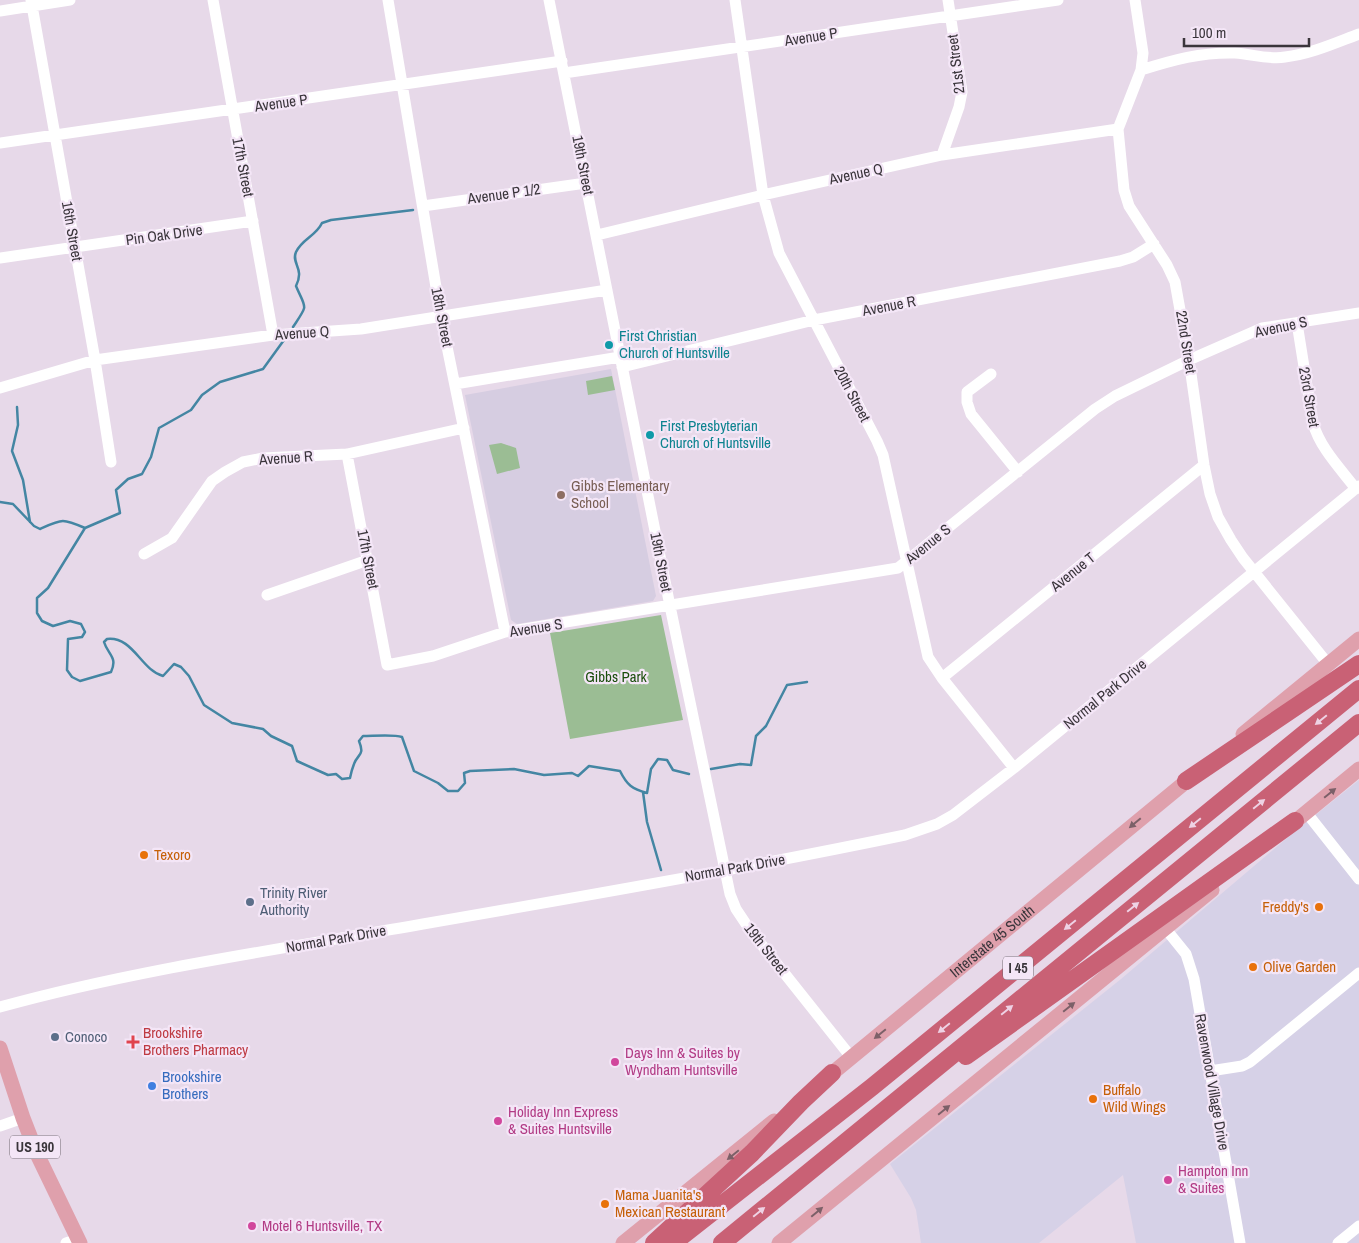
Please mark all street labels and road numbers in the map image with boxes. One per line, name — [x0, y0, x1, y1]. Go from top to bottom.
street label: Avenue P — [782, 22, 839, 51]
street label: 21st Street — [941, 33, 970, 95]
street label: Avenue P — [252, 88, 309, 117]
street label: 19th Street — [567, 133, 600, 197]
street label: 17th Street — [227, 135, 260, 199]
street label: Avenue Q — [826, 158, 885, 190]
street label: Avenue P 1/2 — [465, 178, 542, 209]
street label: 16th Street — [57, 199, 88, 263]
street label: Pin Oak Drive — [124, 219, 204, 250]
street label: 18th Street — [426, 285, 459, 349]
street label: Avenue R — [860, 290, 917, 321]
street label: 22nd Street — [1171, 309, 1202, 376]
street label: Avenue S — [1252, 311, 1309, 343]
street label: Avenue Q — [273, 320, 330, 345]
street label: 20th Street — [829, 362, 876, 426]
street label: 23rd Street — [1294, 365, 1325, 429]
street label: Avenue R — [257, 445, 314, 470]
street label: Avenue S — [900, 519, 955, 569]
street label: 17th Street — [352, 527, 385, 591]
street label: 19th Street — [645, 530, 678, 594]
street label: Avenue T — [1045, 547, 1100, 597]
street label: Avenue S — [507, 613, 564, 642]
street label: Normal Park Drive — [1059, 654, 1151, 734]
street label: Normal Park Drive — [683, 848, 787, 887]
street label: Interstate 45 South — [945, 900, 1039, 982]
street label: Normal Park Drive — [284, 919, 388, 958]
street label: 19th Street — [740, 919, 794, 979]
road number: I 45 — [1003, 956, 1033, 980]
street label: Ravenwood Village Drive — [1190, 1012, 1235, 1152]
road number: US 190 — [10, 1136, 60, 1158]

